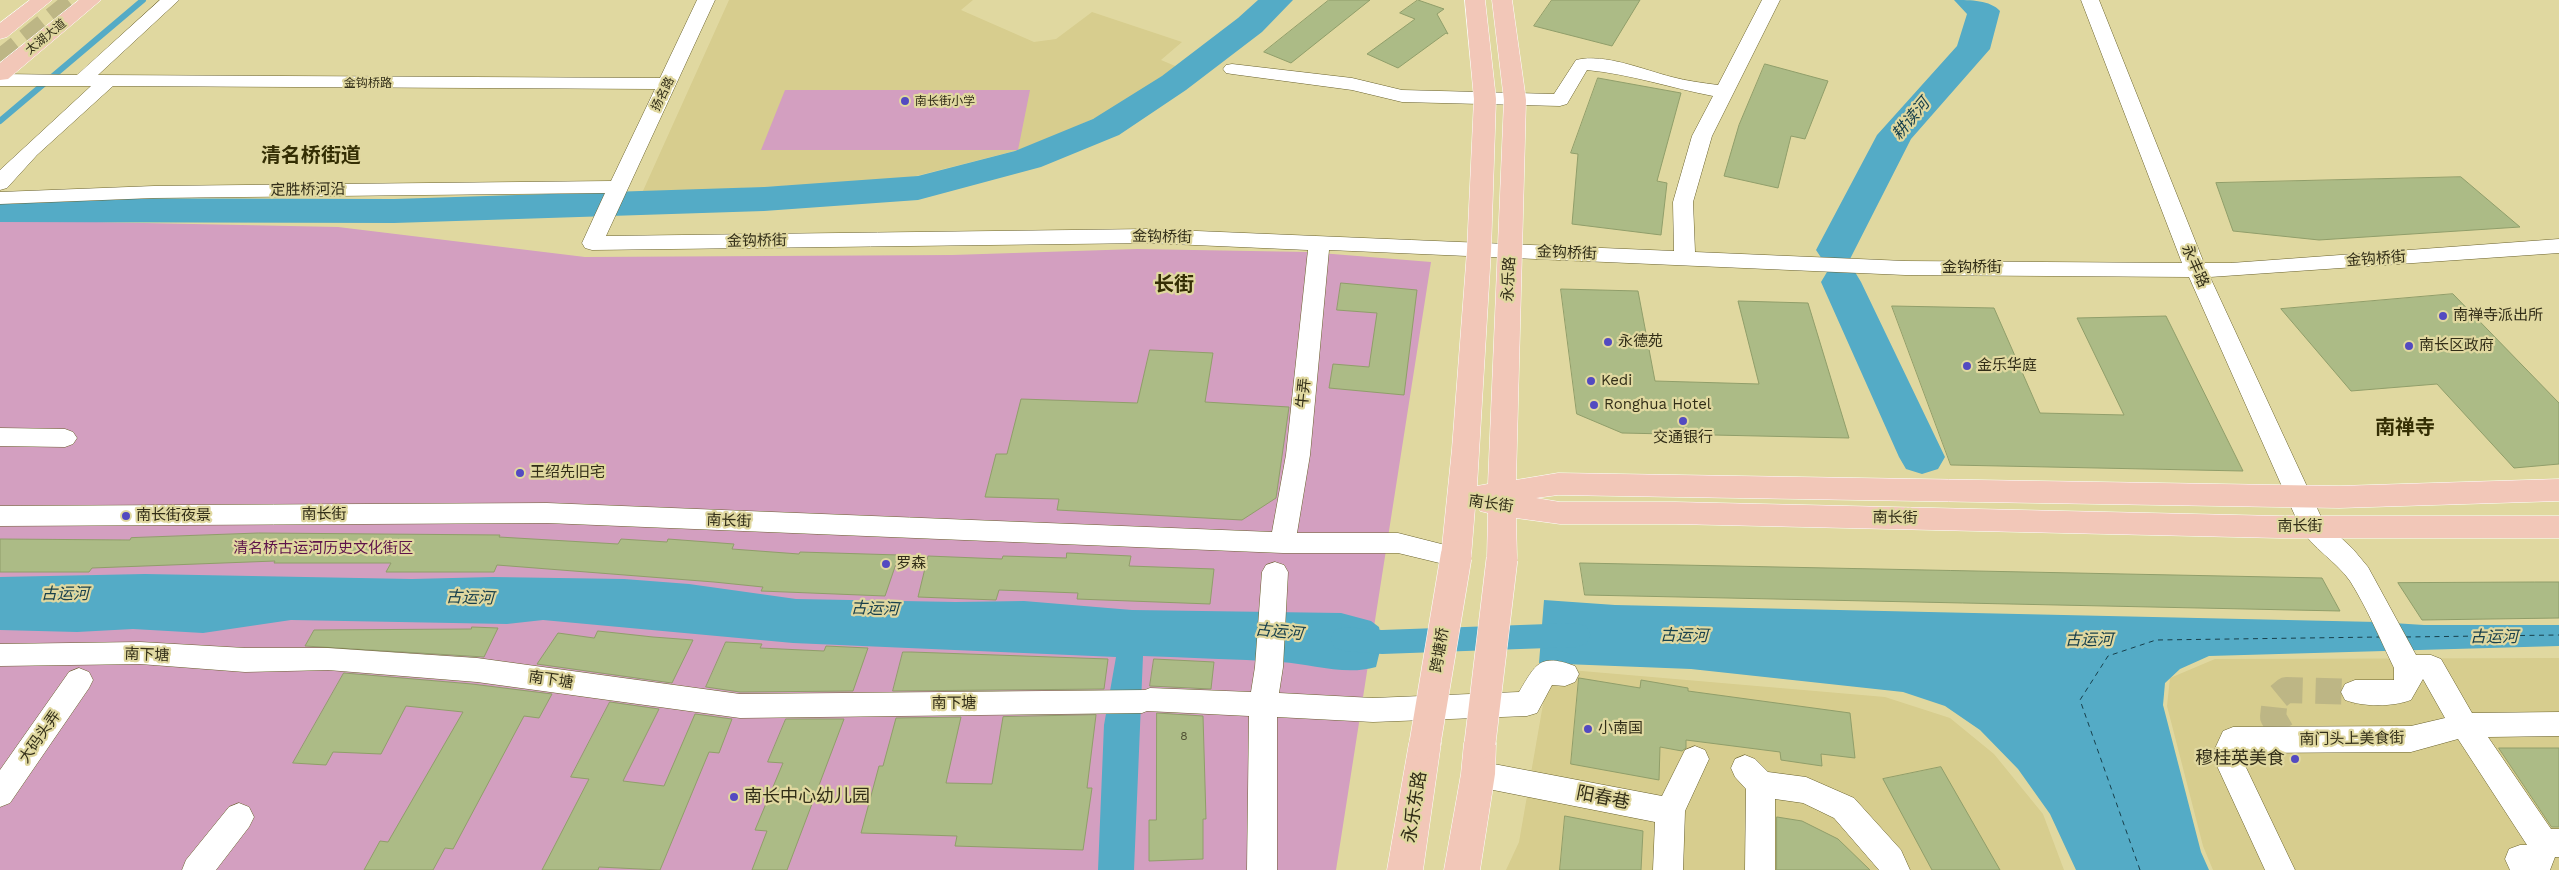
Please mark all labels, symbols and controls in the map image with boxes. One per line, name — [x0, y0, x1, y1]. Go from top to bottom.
street label: 太湖大道 — [23, 16, 69, 58]
street label: 扬名路 — [649, 75, 677, 113]
street label: 金钩桥路 — [344, 76, 392, 90]
place label: 南长街小学 — [915, 94, 975, 108]
water label: 耕读河 — [1888, 94, 1934, 144]
marker: 南长街小学 — [899, 95, 911, 107]
district label: 清名桥街道 — [261, 144, 361, 168]
street label: 定胜桥河沿 — [270, 180, 346, 200]
street label: 金钩桥街 — [1132, 227, 1192, 247]
street label: 金钩桥街 — [727, 231, 787, 251]
street label: 永丰路 — [2178, 242, 2212, 290]
street label: 金钩桥街 — [1537, 243, 1597, 263]
street label: 金钩桥街 — [2345, 248, 2407, 270]
street label: 永乐路 — [1499, 256, 1519, 302]
street label: 金钩桥街 — [1942, 259, 2002, 277]
district label: 长街 — [1154, 273, 1194, 297]
place label: 南禅寺派出所 — [2453, 307, 2543, 325]
marker: 南禅寺派出所 — [2437, 310, 2449, 322]
place label: 永德苑 — [1618, 333, 1663, 351]
marker: 永德苑 — [1602, 336, 1614, 348]
place label: 南长区政府 — [2419, 337, 2494, 355]
marker: 南长区政府 — [2403, 340, 2415, 352]
place label: 金乐华庭 — [1977, 357, 2037, 375]
marker: 金乐华庭 — [1961, 360, 1973, 372]
place label: Kedi — [1601, 372, 1632, 390]
marker: Kedi — [1585, 375, 1597, 387]
street label: 牛弄 — [1293, 377, 1315, 409]
place label: Ronghua Hotel — [1604, 396, 1711, 414]
marker: Ronghua Hotel — [1588, 399, 1600, 411]
marker: 交通银行 — [1677, 415, 1689, 427]
district label: 南禅寺 — [2375, 416, 2435, 440]
place label: 交通银行 — [1653, 429, 1713, 447]
place label: 王绍先旧宅 — [530, 464, 605, 482]
marker: 王绍先旧宅 — [514, 467, 526, 479]
street label: 南长街 — [1467, 492, 1515, 516]
street label: 南长街 — [302, 506, 346, 524]
place label: 南长街夜景 — [136, 507, 211, 525]
street label: 南长街 — [1872, 509, 1918, 527]
marker: 南长街夜景 — [120, 510, 132, 522]
street label: 南长街 — [706, 511, 752, 531]
street label: 南长街 — [2278, 518, 2322, 536]
park label: 清名桥古运河历史文化街区 — [233, 540, 413, 558]
place label: 罗森 — [896, 555, 926, 573]
marker: 罗森 — [880, 558, 892, 570]
water label: 古运河 — [41, 584, 89, 604]
water label: 古运河 — [446, 588, 494, 608]
water label: 古运河 — [851, 599, 899, 619]
water label: 古运河 — [1254, 620, 1304, 644]
street label: 跨塘桥 — [1428, 626, 1452, 674]
water label: 古运河 — [1660, 626, 1708, 646]
water label: 古运河 — [2470, 627, 2518, 647]
water label: 古运河 — [2065, 630, 2113, 650]
street label: 南下塘 — [124, 645, 170, 665]
street label: 南下塘 — [527, 668, 575, 692]
street label: 南下塘 — [932, 695, 976, 713]
street label: 大码头弄 — [15, 707, 65, 767]
place label: 小南国 — [1598, 720, 1643, 738]
marker: 小南国 — [1582, 723, 1594, 735]
house number: 8 — [1180, 729, 1188, 743]
street label: 南门头上美食街 — [2299, 729, 2405, 749]
place label: 穆桂英美食 — [2195, 748, 2285, 770]
marker: 穆桂英美食 — [2289, 753, 2301, 765]
street label: 永乐东路 — [1399, 770, 1431, 844]
street label: 阳春巷 — [1574, 782, 1632, 814]
place label: 南长中心幼儿园 — [744, 786, 870, 808]
marker: 南长中心幼儿园 — [728, 791, 740, 803]

